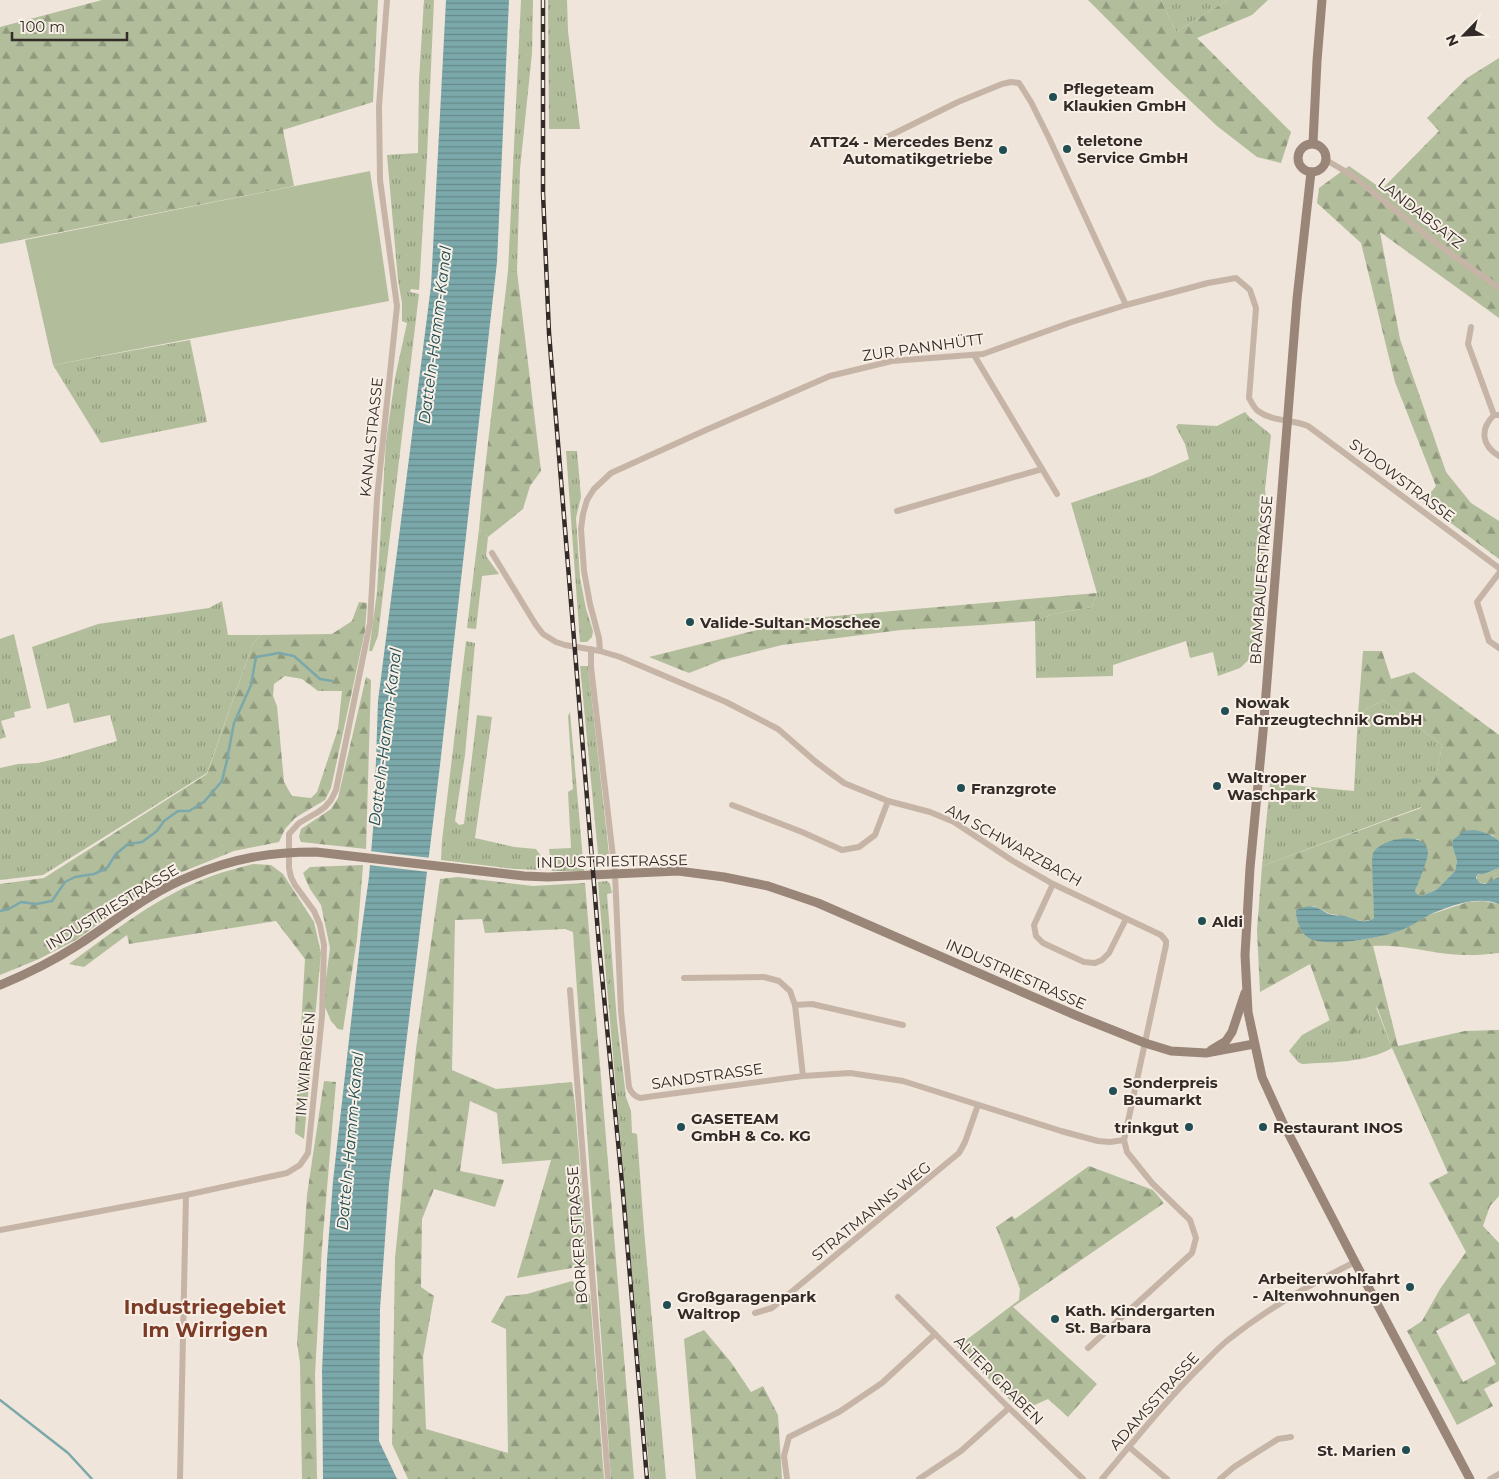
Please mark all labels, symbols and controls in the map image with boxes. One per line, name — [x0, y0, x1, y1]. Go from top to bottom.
scale bar — [12, 10, 128, 42]
north arrow — [1439, 10, 1489, 60]
text: 100 m — [20, 17, 65, 36]
text: N — [1442, 31, 1463, 49]
place label: Pflegeteam Klaukien GmbH — [1063, 79, 1186, 115]
marker: Pflegeteam Klaukien GmbH — [1047, 91, 1059, 103]
place label: teletone Service GmbH — [1077, 131, 1188, 167]
place label: ATT24 - Mercedes Benz Automatikgetriebe — [809, 132, 993, 168]
marker: teletone Service GmbH — [1061, 143, 1073, 155]
marker: ATT24 - Mercedes Benz Automatikgetriebe — [997, 144, 1009, 156]
street label: LANDABSATZ — [1374, 174, 1468, 253]
water label: Datteln-Hamm-Kanal — [415, 244, 455, 425]
street label: ZUR PANNHÜTT — [861, 329, 986, 365]
street label: KANALSTRASSE — [355, 376, 387, 498]
street label: SYDOWSTRASSE — [1346, 434, 1458, 526]
street label: BRAMBAUERSTRASSE — [1246, 495, 1276, 665]
place label: Valide-Sultan-Moschee — [699, 613, 881, 632]
marker: Valide-Sultan-Moschee — [684, 616, 696, 628]
water label: Datteln-Hamm-Kanal — [365, 646, 405, 827]
place label: Nowak Fahrzeugtechnik GmbH — [1235, 693, 1422, 729]
marker: Nowak Fahrzeugtechnik GmbH — [1219, 705, 1231, 717]
place label: Waltroper Waschpark — [1227, 768, 1316, 804]
place label: Franzgrote — [971, 779, 1056, 798]
marker: Waltroper Waschpark — [1211, 780, 1223, 792]
marker: Franzgrote — [955, 782, 967, 794]
street label: AM SCHWARZBACH — [942, 800, 1086, 890]
street label: INDUSTRIESTRASSE — [536, 850, 688, 872]
street label: INDUSTRIESTRASSE — [42, 860, 182, 954]
place label: Aldi — [1211, 912, 1243, 931]
marker: Aldi — [1196, 915, 1208, 927]
street label: INDUSTRIESTRASSE — [943, 934, 1089, 1014]
street label: IM WIRRIGEN — [291, 1011, 319, 1117]
water label: Datteln-Hamm-Kanal — [333, 1050, 367, 1231]
street label: SANDSTRASSE — [650, 1059, 764, 1093]
place label: Sonderpreis Baumarkt — [1123, 1073, 1218, 1109]
marker: Sonderpreis Baumarkt — [1107, 1085, 1119, 1097]
place label: GASETEAM GmbH & Co. KG — [691, 1109, 811, 1145]
place label: trinkgut — [1114, 1118, 1179, 1137]
place label: Restaurant INOS — [1273, 1118, 1403, 1137]
marker: GASETEAM GmbH & Co. KG — [675, 1121, 687, 1133]
marker: trinkgut — [1183, 1121, 1195, 1133]
marker: Restaurant INOS — [1257, 1121, 1269, 1133]
street label: STRATMANNS WEG — [807, 1157, 935, 1265]
street label: BORKER STRASSE — [563, 1166, 591, 1304]
place label: Arbeiterwohlfahrt - Altenwohnungen — [1253, 1269, 1400, 1305]
marker: Arbeiterwohlfahrt - Altenwohnungen — [1404, 1281, 1416, 1293]
place label: Großgaragenpark Waltrop — [677, 1287, 816, 1323]
district label: Industriegebiet Im Wirrigen — [124, 1295, 286, 1342]
marker: Großgaragenpark Waltrop — [661, 1299, 673, 1311]
place label: Kath. Kindergarten St. Barbara — [1065, 1301, 1215, 1337]
marker: Kath. Kindergarten St. Barbara — [1049, 1313, 1061, 1325]
street label: ALTER GRABEN — [950, 1331, 1048, 1429]
street label: ADAMSSTRASSE — [1105, 1348, 1203, 1454]
place label: St. Marien — [1317, 1441, 1396, 1460]
marker: St. Marien — [1400, 1444, 1412, 1456]

